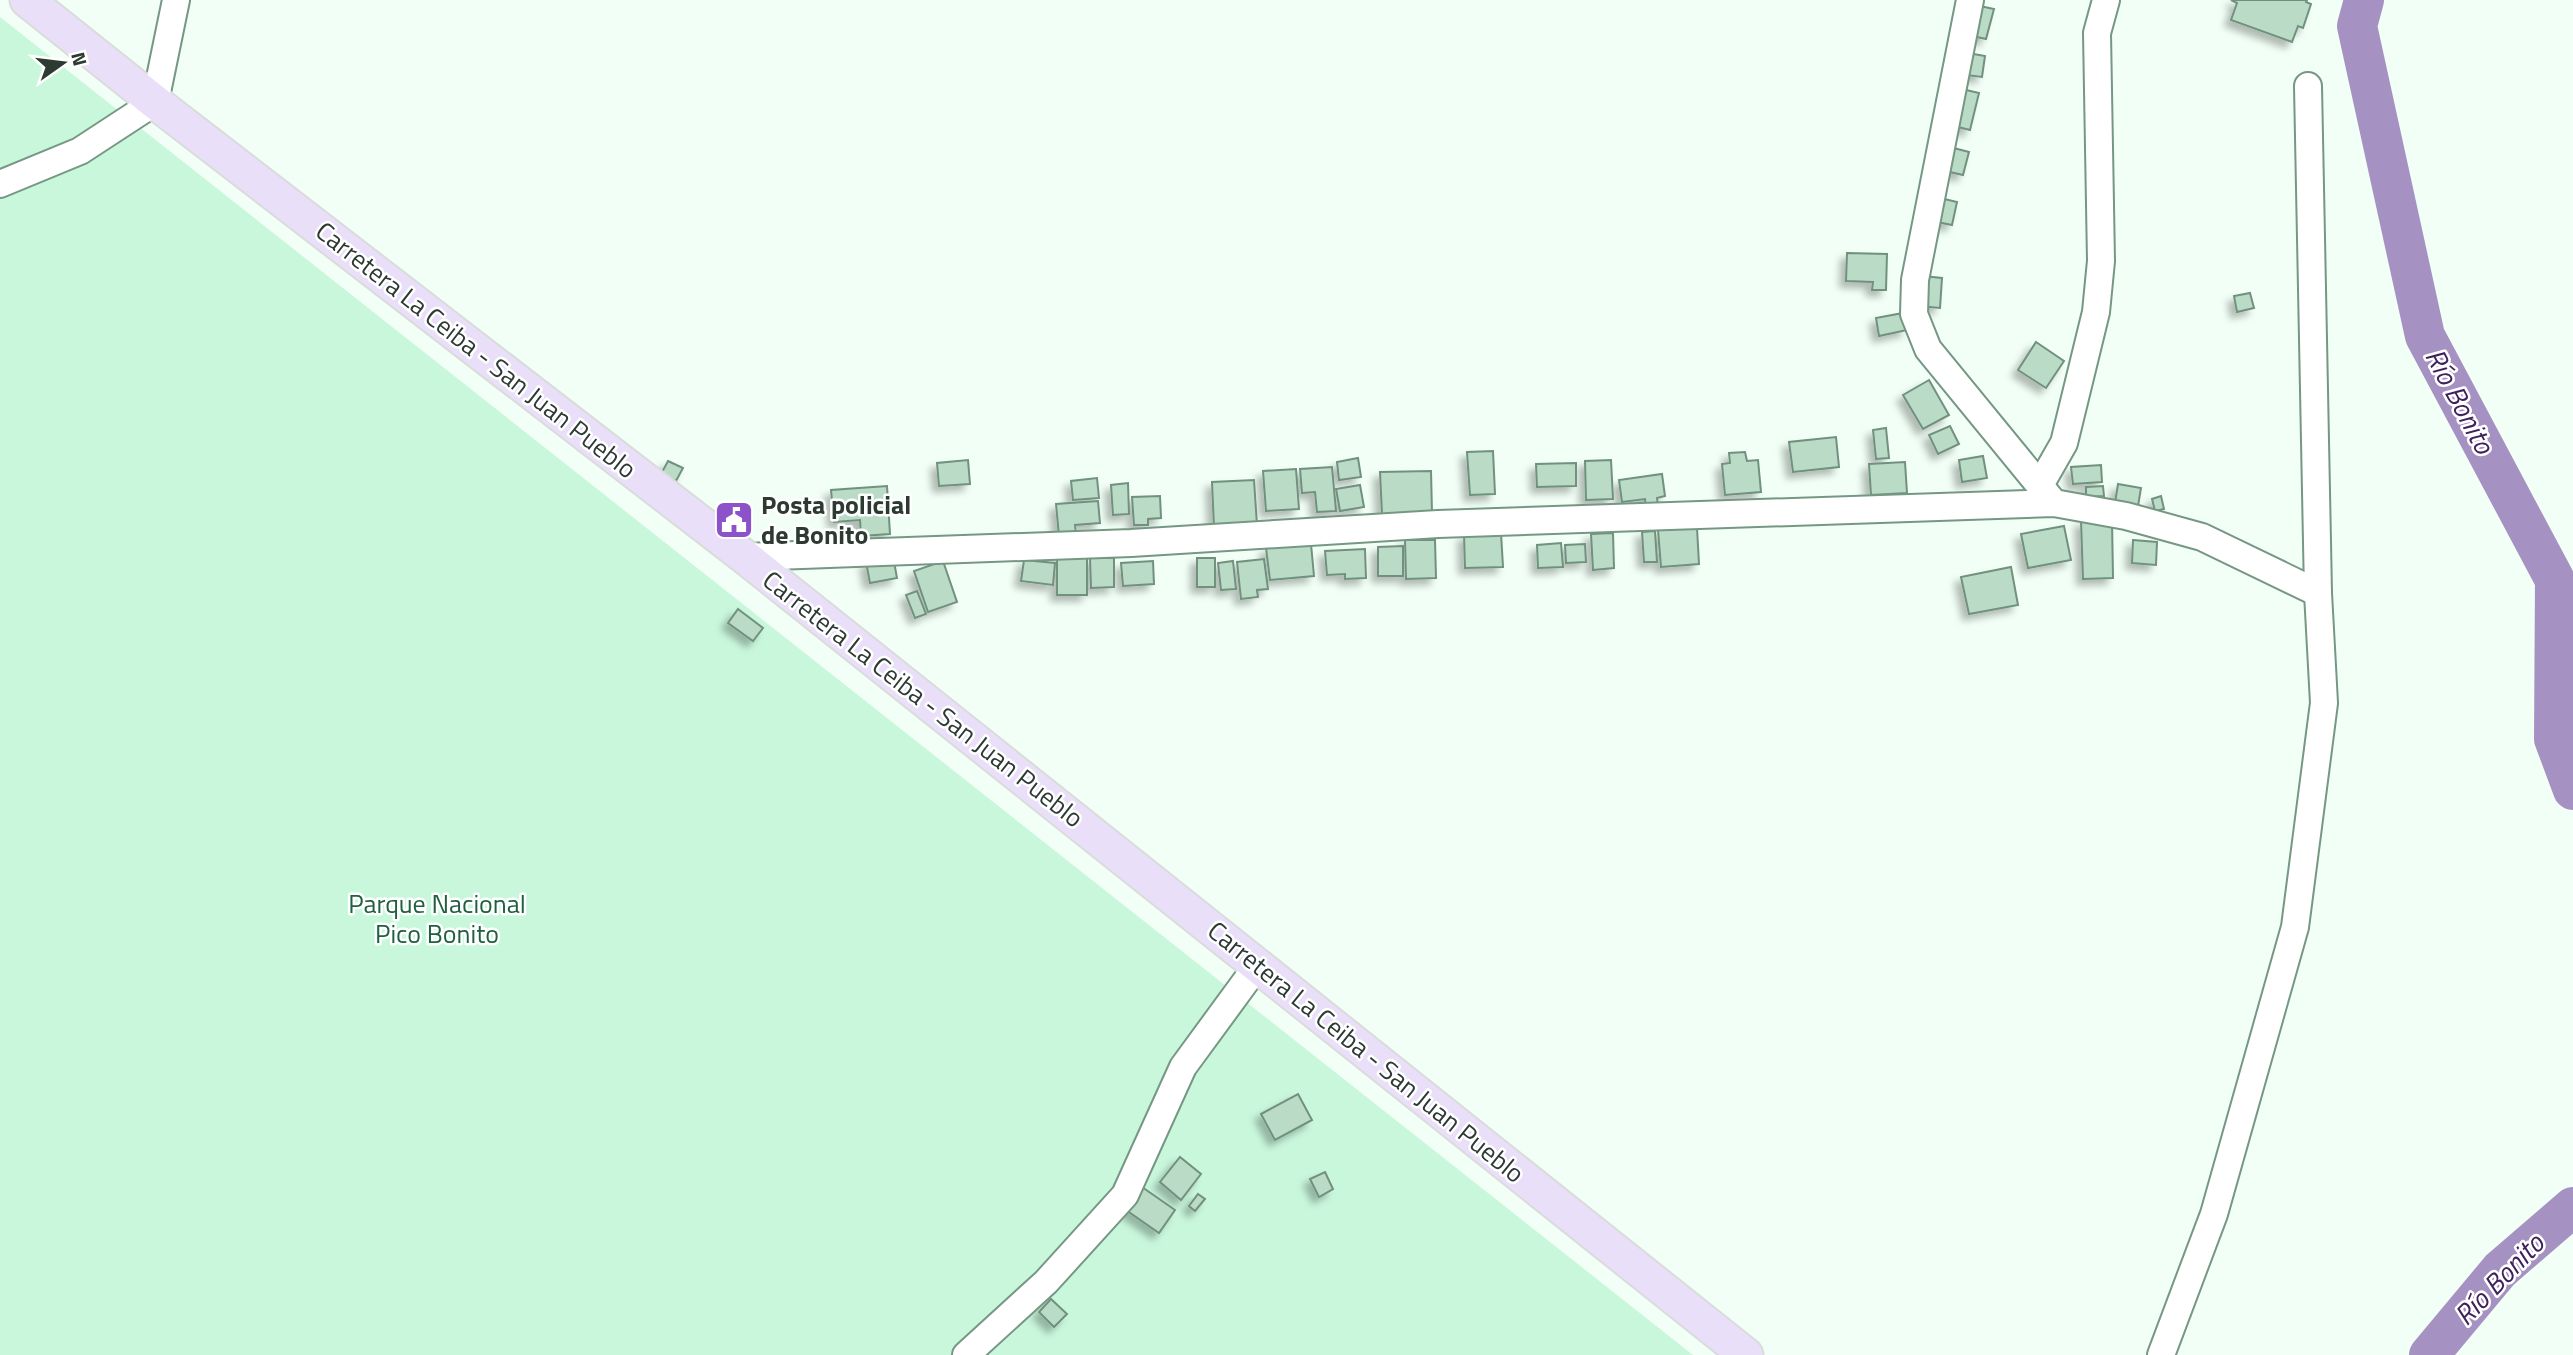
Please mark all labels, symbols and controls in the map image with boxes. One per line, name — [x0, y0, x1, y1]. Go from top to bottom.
north arrow — [28, 28, 98, 98]
text: N — [64, 49, 96, 69]
street label: Carretera La Ceiba - San Juan Pueblo — [307, 212, 645, 487]
water label: Río Bonito — [2415, 340, 2507, 462]
place label: Posta policial de Bonito — [761, 485, 911, 554]
public building icon: Posta policial de Bonito — [713, 499, 755, 541]
street label: Carretera La Ceiba - San Juan Pueblo — [754, 561, 1092, 836]
park label: Parque Nacional Pico Bonito — [348, 884, 526, 953]
street label: Carretera La Ceiba - San Juan Pueblo — [1199, 911, 1533, 1192]
water label: Río Bonito — [2444, 1222, 2555, 1335]

